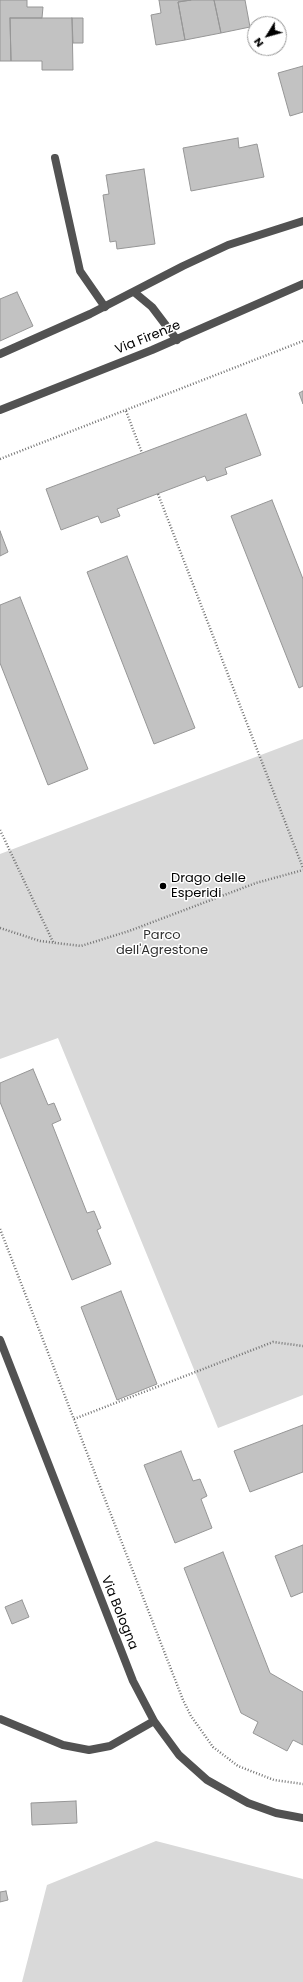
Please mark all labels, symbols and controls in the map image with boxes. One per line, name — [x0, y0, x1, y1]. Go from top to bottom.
north arrow — [247, 16, 287, 56]
text: N — [249, 34, 267, 51]
street label: Via Firenze — [113, 318, 183, 358]
place label: Drago delle Esperidi — [171, 871, 246, 902]
marker: Drago delle Esperidi — [158, 881, 168, 891]
park label: Parco dell'Agrestone — [116, 928, 208, 959]
street label: Via Bologna — [97, 1574, 141, 1652]

